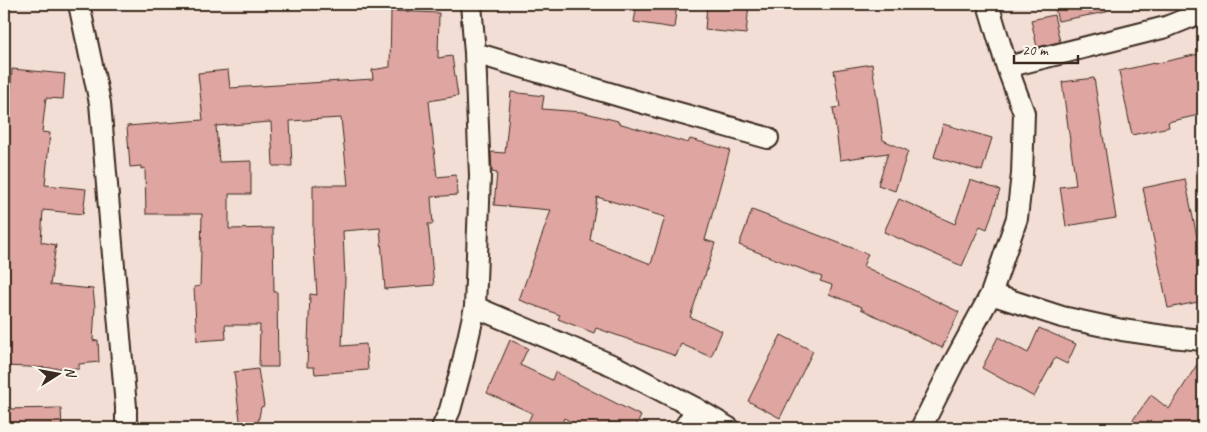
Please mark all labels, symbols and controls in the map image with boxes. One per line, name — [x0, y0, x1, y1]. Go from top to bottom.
scale bar — [1014, 32, 1078, 64]
text: 20 m — [1022, 41, 1049, 60]
north arrow — [32, 350, 82, 400]
text: N — [61, 366, 80, 380]

